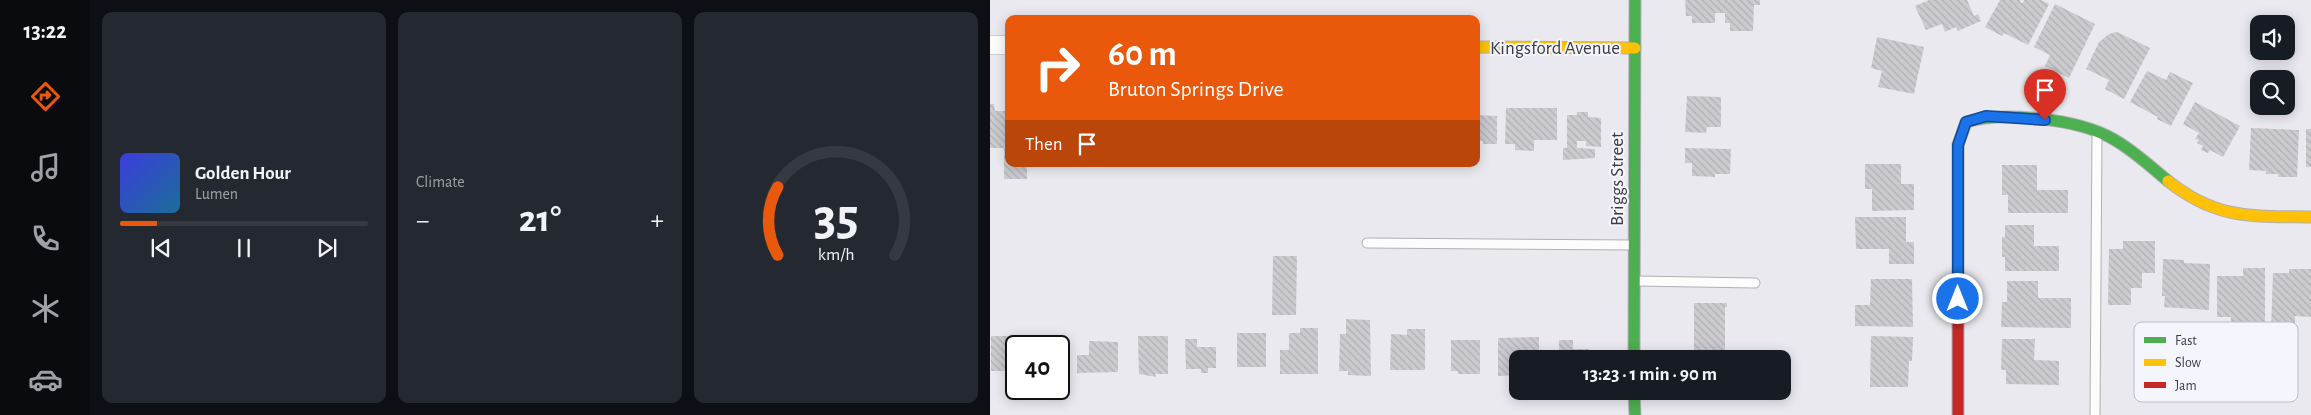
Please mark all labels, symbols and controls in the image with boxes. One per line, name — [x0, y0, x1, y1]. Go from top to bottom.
map controls — [2250, 15, 2295, 115]
button: sound — [2250, 15, 2295, 60]
text: 13:22 — [23, 20, 67, 42]
icon: right — [1025, 35, 1090, 100]
text: 60 m — [1108, 37, 1177, 72]
street label: Kingsford Avenue — [1490, 39, 1620, 58]
pin — [2024, 69, 2066, 120]
button: search — [2250, 70, 2295, 115]
icon: arrive — [2031, 76, 2059, 104]
text: Bruton Springs Drive — [1108, 78, 1284, 100]
icon: directions — [28, 79, 63, 114]
icon: arrive — [1073, 130, 1101, 158]
street label: Briggs Street — [1608, 132, 1627, 226]
text: Then — [1025, 135, 1063, 154]
icon: music — [28, 150, 63, 185]
text: Golden Hour — [195, 164, 291, 183]
text: Climate — [416, 174, 465, 190]
text: Lumen — [195, 186, 238, 202]
text: 35 — [814, 192, 858, 244]
text: 21° — [519, 201, 561, 239]
text: − — [416, 207, 429, 235]
text: + — [651, 207, 664, 235]
icon: phone — [28, 221, 63, 256]
icon: previous — [147, 234, 175, 262]
icon: pause — [230, 234, 258, 262]
icon: next — [313, 234, 341, 262]
text: km/h — [818, 246, 854, 264]
position arrow — [1931, 272, 1983, 324]
icon: climate — [28, 291, 63, 326]
legend — [2134, 322, 2298, 402]
text: Fast — [2175, 334, 2197, 348]
speed limit sign: 40 — [1005, 335, 1070, 400]
text: Slow — [2175, 356, 2202, 370]
icon: car — [28, 362, 63, 397]
text: 13:23 · 1 min · 90 m — [1583, 365, 1717, 384]
text: Jam — [2175, 379, 2197, 393]

